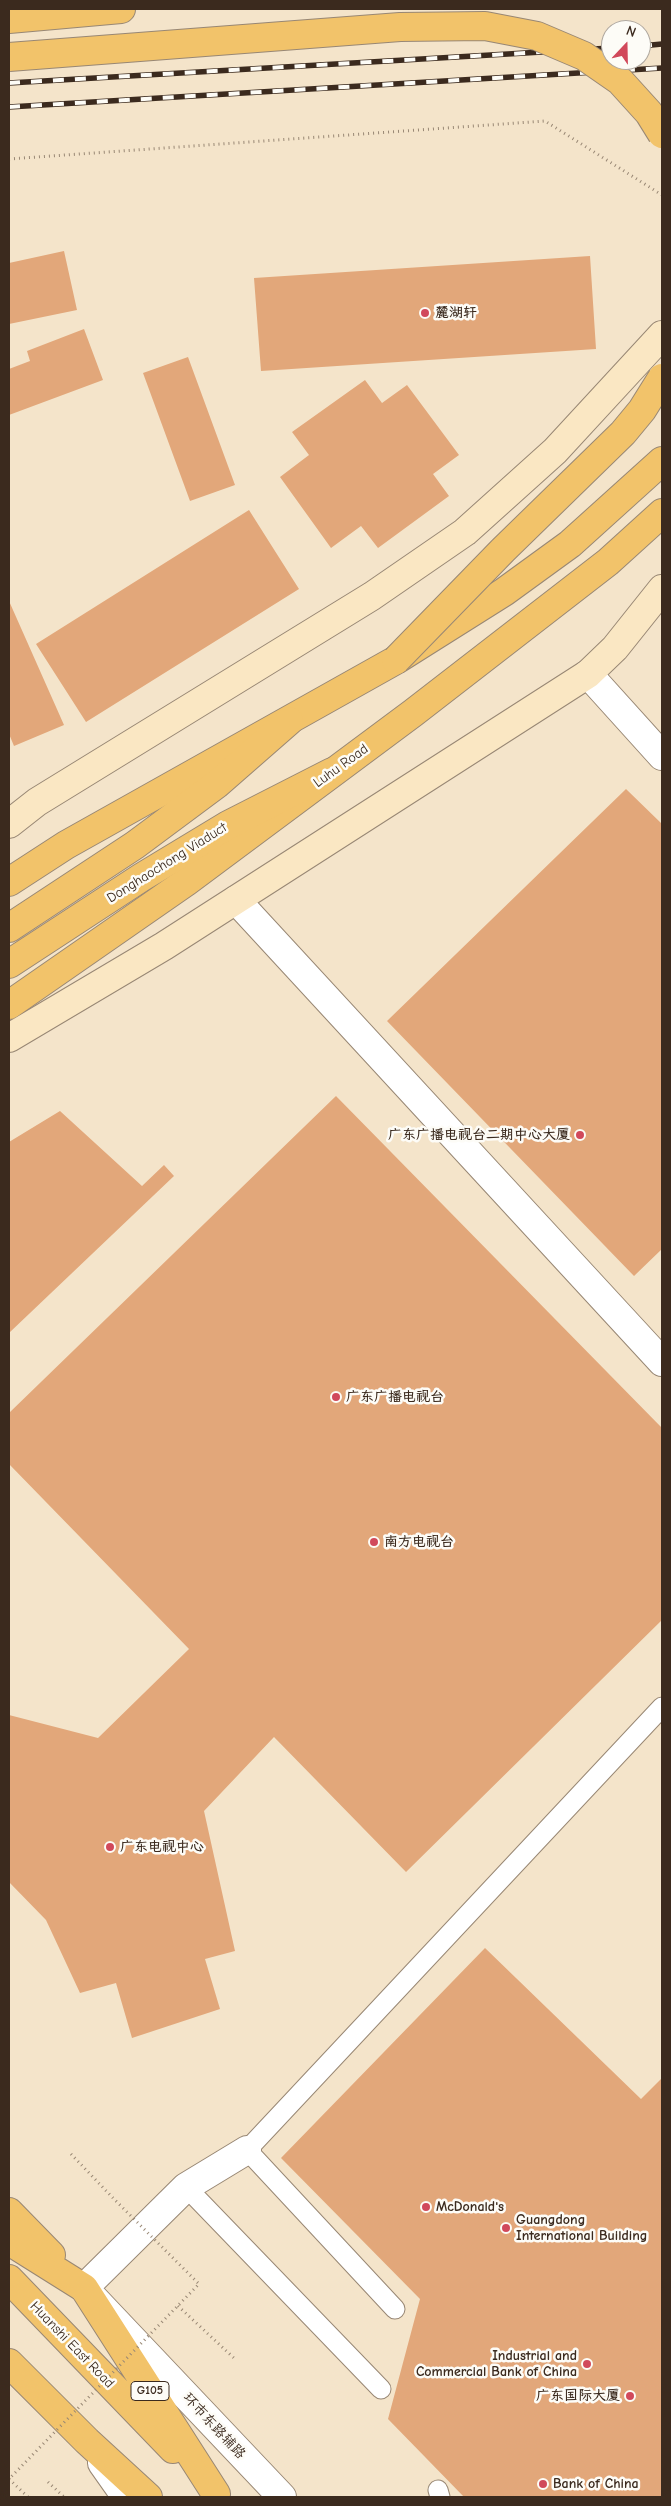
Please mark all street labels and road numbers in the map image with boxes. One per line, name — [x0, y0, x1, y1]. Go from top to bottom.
street label: Luhu Road — [310, 741, 372, 791]
street label: Donghaochong Viaduct — [104, 819, 230, 907]
street label: Huanshi East Road — [26, 2298, 118, 2392]
road number: G105 — [131, 2382, 169, 2400]
street label: 环市东路辅路 — [179, 2390, 249, 2462]

